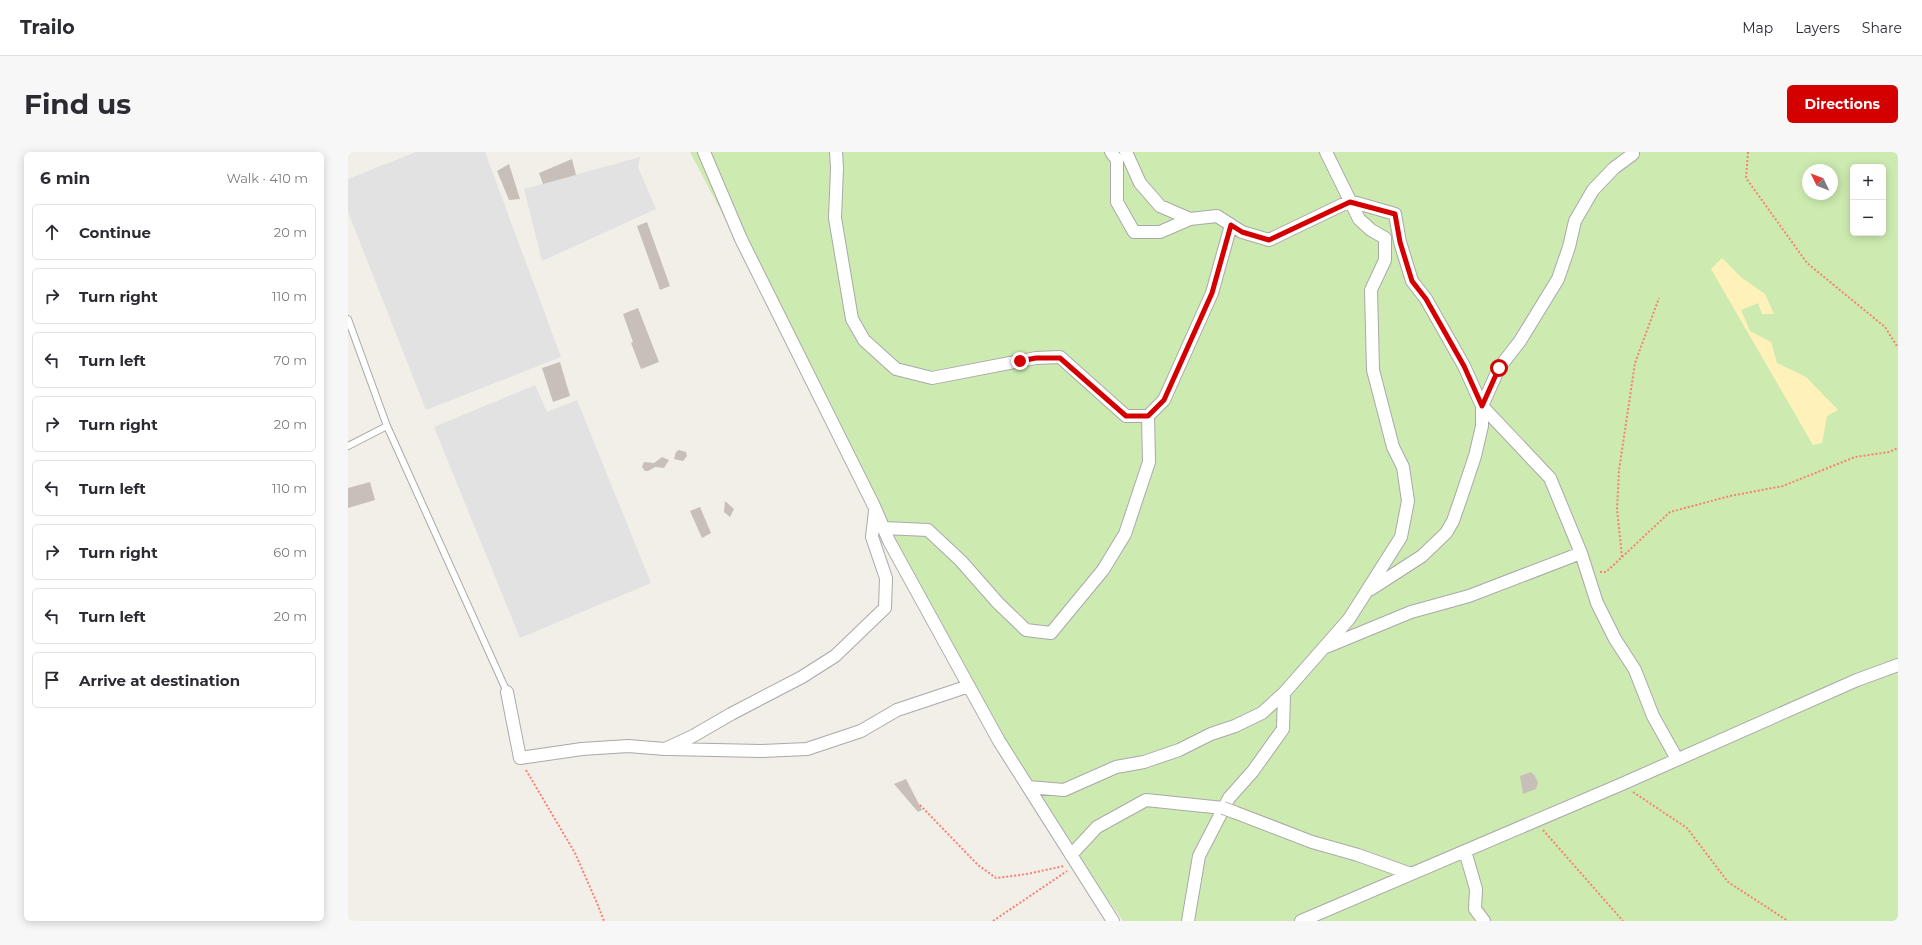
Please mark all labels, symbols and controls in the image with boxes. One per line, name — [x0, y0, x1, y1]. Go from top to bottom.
text: Trailo — [20, 16, 75, 39]
text: Map — [1742, 19, 1773, 37]
text: Layers — [1795, 19, 1840, 37]
text: Share — [1862, 19, 1902, 37]
button: Directions — [1787, 85, 1898, 123]
text: Find us — [24, 87, 131, 121]
north arrow — [1802, 164, 1838, 200]
map controls — [1850, 164, 1886, 236]
button: + — [1850, 164, 1886, 200]
text: 6 min — [40, 168, 90, 188]
text: Walk · 410 m — [226, 170, 308, 186]
button: − — [1850, 200, 1886, 236]
icon: ahead — [41, 221, 63, 243]
text: Continue — [79, 223, 151, 242]
text: 20 m — [274, 224, 307, 240]
icon: right — [41, 285, 63, 307]
text: Turn right — [79, 287, 158, 306]
text: 110 m — [272, 288, 307, 304]
icon: left — [41, 349, 63, 371]
text: Turn left — [79, 351, 146, 370]
text: 70 m — [274, 352, 307, 368]
route end — [1011, 352, 1029, 370]
route start — [1490, 359, 1508, 377]
icon: right — [41, 413, 63, 435]
text: Turn right — [79, 415, 158, 434]
text: 20 m — [274, 416, 307, 432]
icon: left — [41, 477, 63, 499]
text: Turn left — [79, 479, 146, 498]
text: 110 m — [272, 480, 307, 496]
icon: right — [41, 541, 63, 563]
text: Turn right — [79, 543, 158, 562]
text: 60 m — [273, 544, 307, 560]
icon: left — [41, 605, 63, 627]
text: Turn left — [79, 607, 146, 626]
text: 20 m — [274, 608, 307, 624]
icon: arrive — [41, 669, 63, 691]
text: Arrive at destination — [79, 671, 240, 690]

